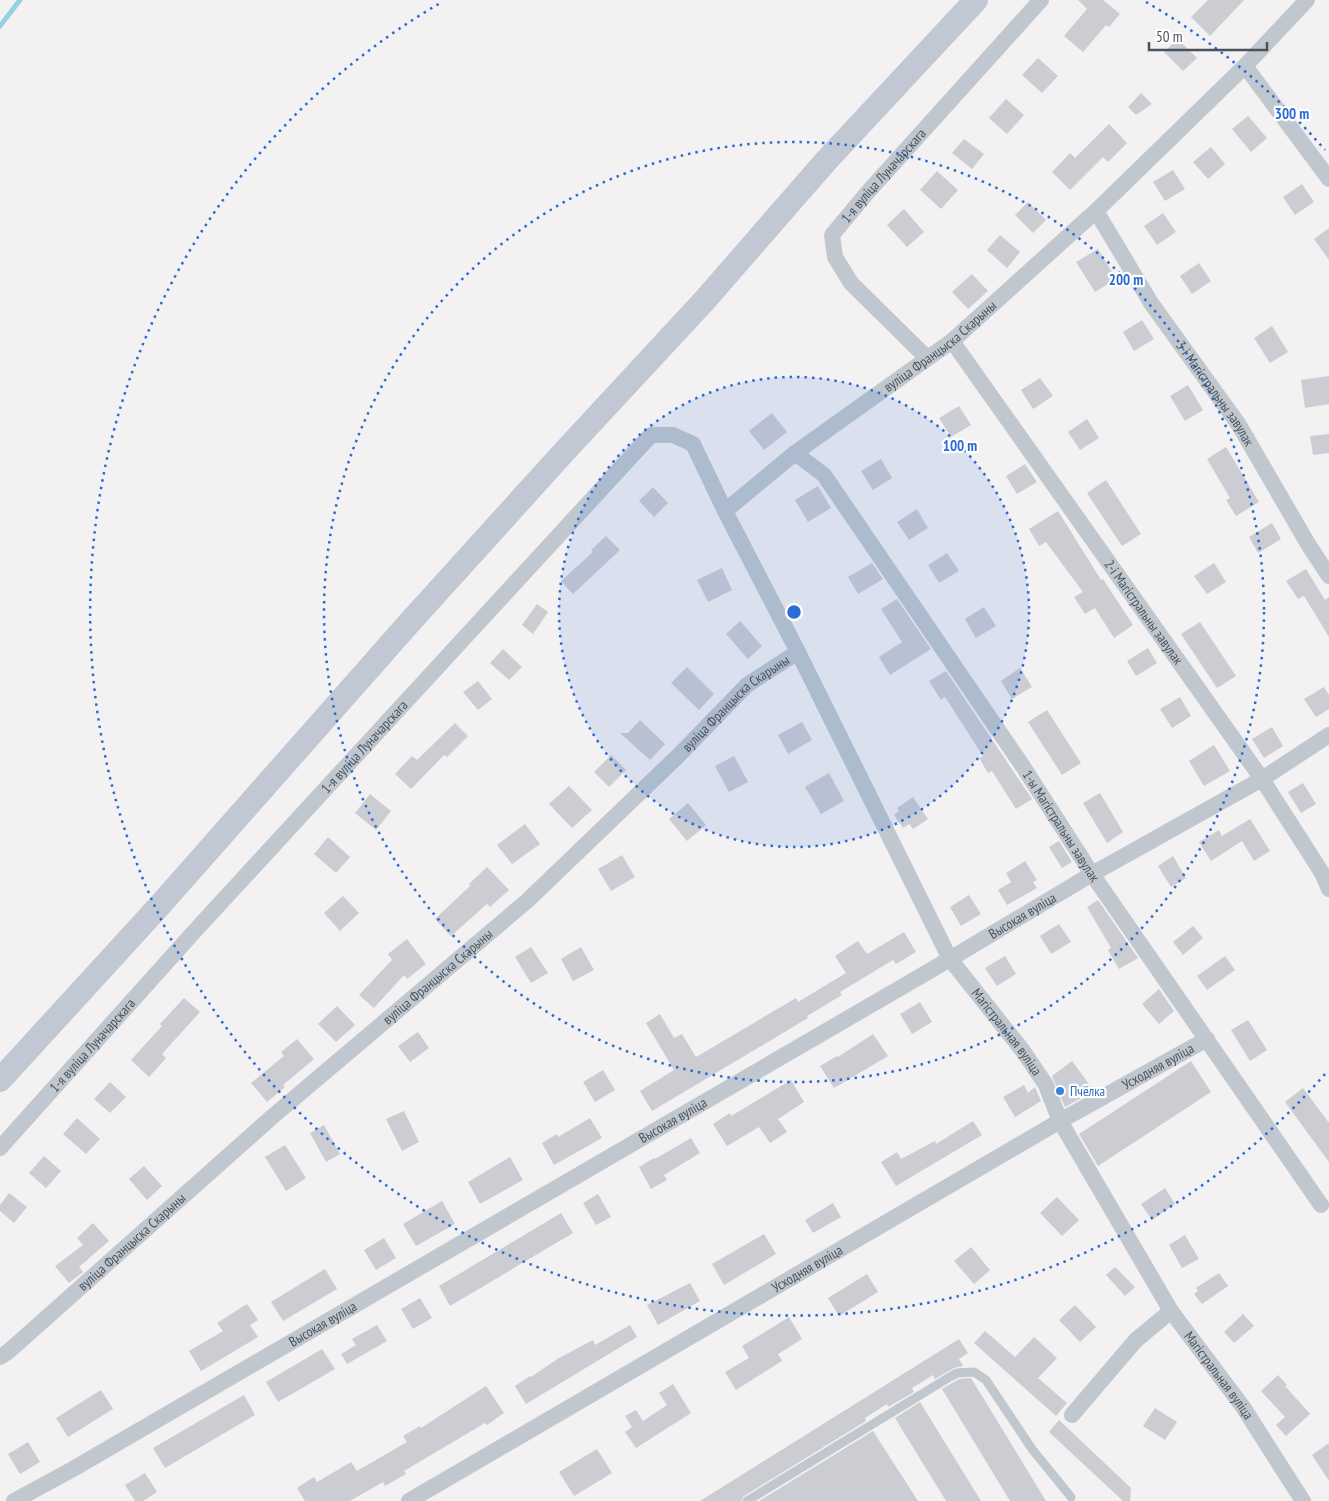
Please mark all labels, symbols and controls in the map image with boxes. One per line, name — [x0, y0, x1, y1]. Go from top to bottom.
scale bar — [1149, 20, 1266, 52]
text: 50 m — [1156, 27, 1182, 46]
text: 300 m — [1275, 104, 1309, 123]
street label: 1-я вуліца Луначарскага — [837, 125, 930, 227]
text: 200 m — [1109, 270, 1143, 289]
street label: вуліца Францыска Скарыны — [880, 296, 1000, 396]
street label: 3-і Магістральны завулак — [1172, 337, 1259, 450]
text: 100 m — [943, 436, 977, 455]
street label: 2-і Магістральны завулак — [1100, 556, 1188, 669]
centre of rings — [785, 603, 803, 621]
street label: вуліца Францыска Скарыны — [678, 651, 793, 756]
street label: 1-я вуліца Луначарскага — [317, 696, 412, 797]
street label: 1-ы Магістральны завулак — [1019, 767, 1104, 886]
street label: Высокая вуліца — [985, 889, 1059, 943]
street label: вуліца Францыска Скарыны — [379, 925, 496, 1028]
street label: Магістральная вуліца — [968, 985, 1046, 1079]
street label: 1-я вуліца Луначарскага — [45, 995, 139, 1096]
street label: Усходняя вуліца — [1119, 1039, 1197, 1094]
place label: Пчёлка — [1070, 1082, 1105, 1100]
marker: Пчёлка — [1054, 1085, 1066, 1097]
street label: Высокая вуліца — [636, 1093, 710, 1147]
street label: вуліца Францыска Скарыны — [74, 1189, 189, 1295]
street label: Усходняя вуліца — [768, 1241, 846, 1296]
street label: Высокая вуліца — [285, 1297, 360, 1351]
street label: Магістральная вуліца — [1180, 1328, 1257, 1423]

